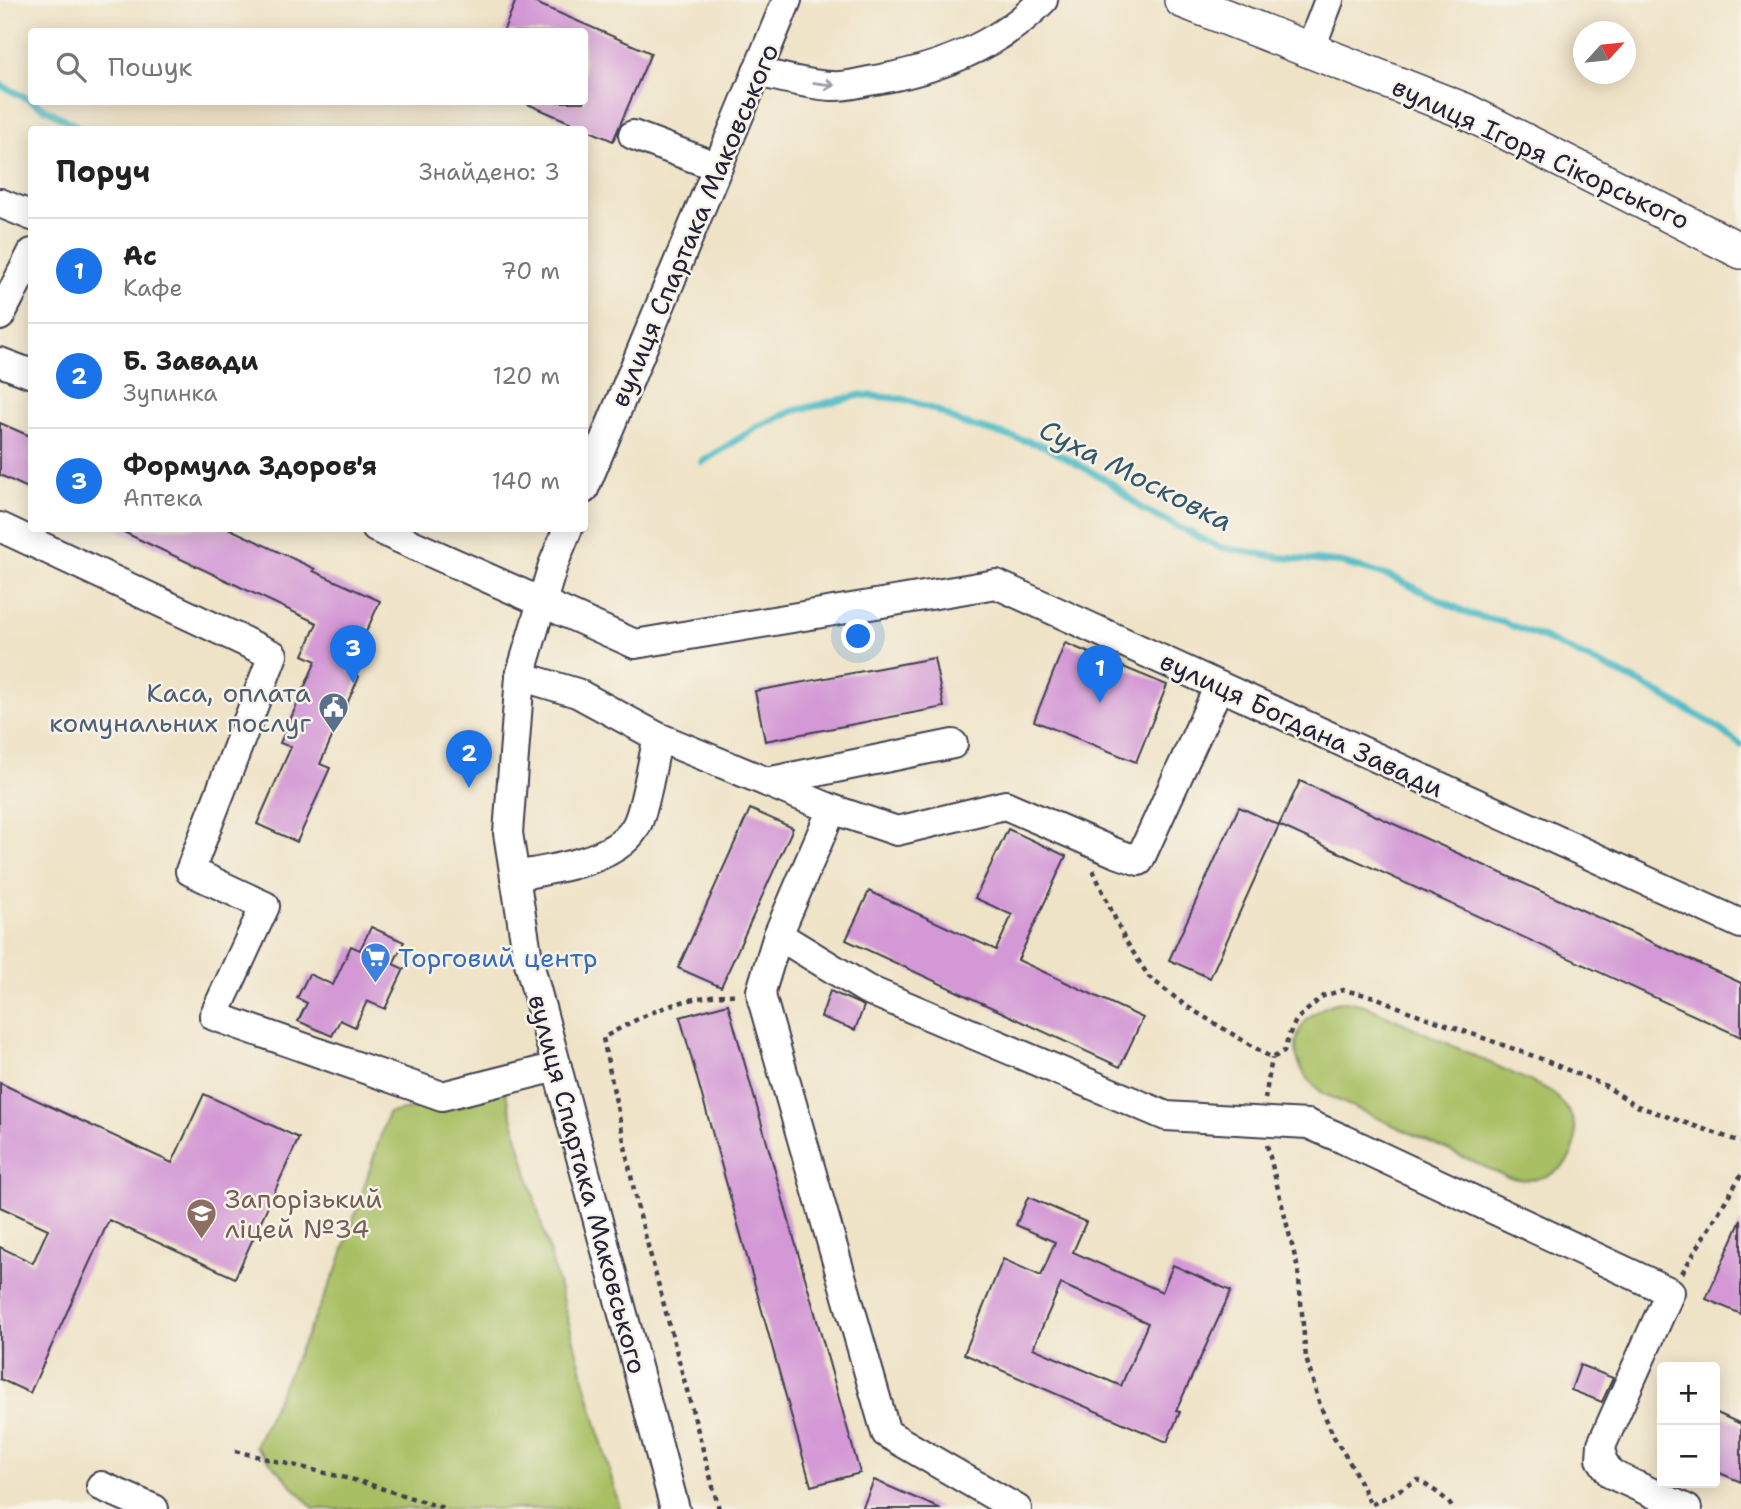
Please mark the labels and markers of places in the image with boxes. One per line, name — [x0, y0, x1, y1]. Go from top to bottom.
pin: 3 — [330, 625, 376, 683]
pin: 1 — [1077, 645, 1123, 703]
place label: Каса, оплата комунальних послуг — [49, 675, 311, 740]
public building icon: Каса, оплата комунальних послуг — [317, 690, 351, 734]
pin: 2 — [446, 730, 492, 788]
supermarket icon: Торговий центр — [358, 940, 392, 984]
place label: Торговий центр — [398, 940, 598, 975]
place label: Запорізький ліцей №34 — [225, 1181, 382, 1246]
school or university icon: Запорізький ліцей №34 — [185, 1196, 219, 1240]

